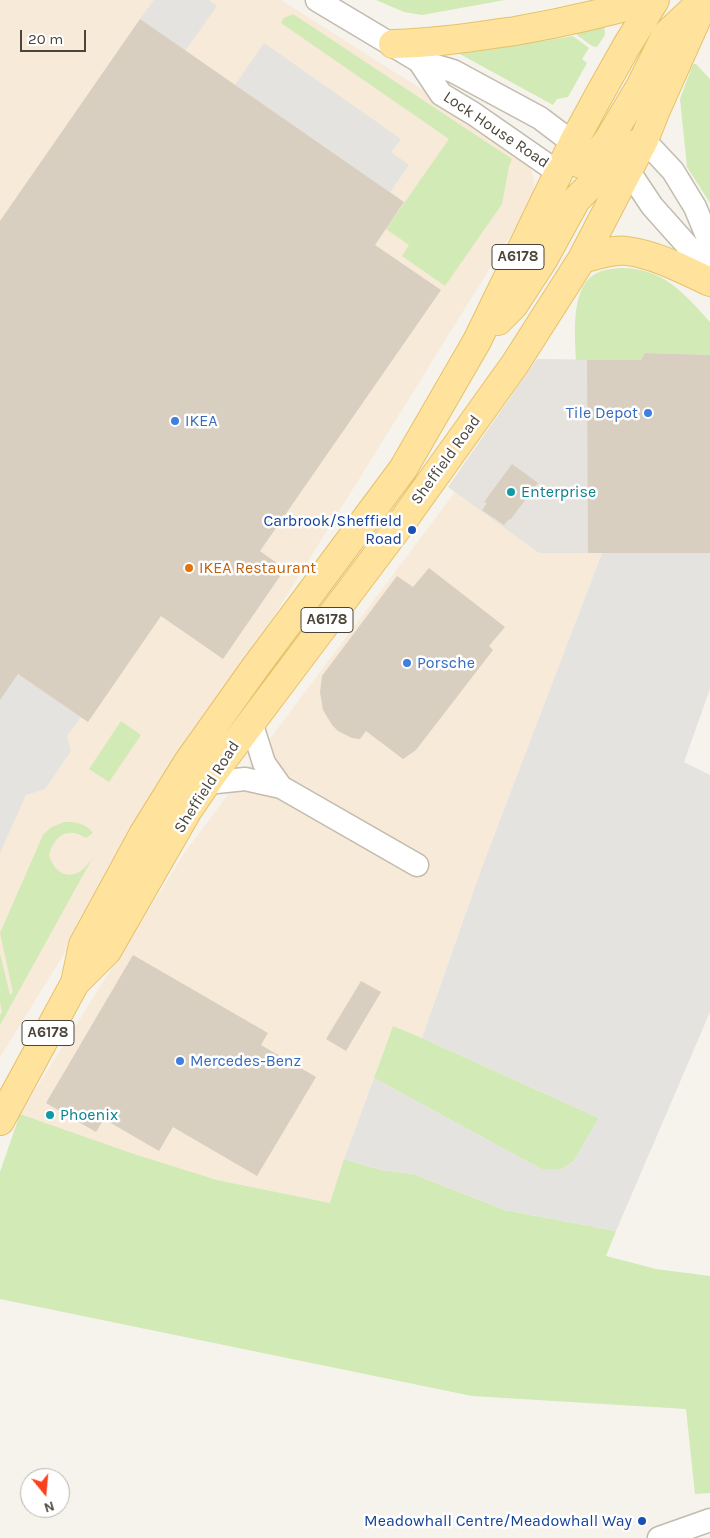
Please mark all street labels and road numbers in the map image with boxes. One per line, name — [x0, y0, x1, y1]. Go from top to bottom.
street label: Lock House Road — [439, 87, 553, 173]
road number: A6178 — [492, 244, 544, 270]
street label: Sheffield Road — [407, 411, 485, 509]
road number: A6178 — [301, 608, 353, 632]
street label: Sheffield Road — [170, 737, 244, 837]
road number: A6178 — [22, 1020, 74, 1046]

